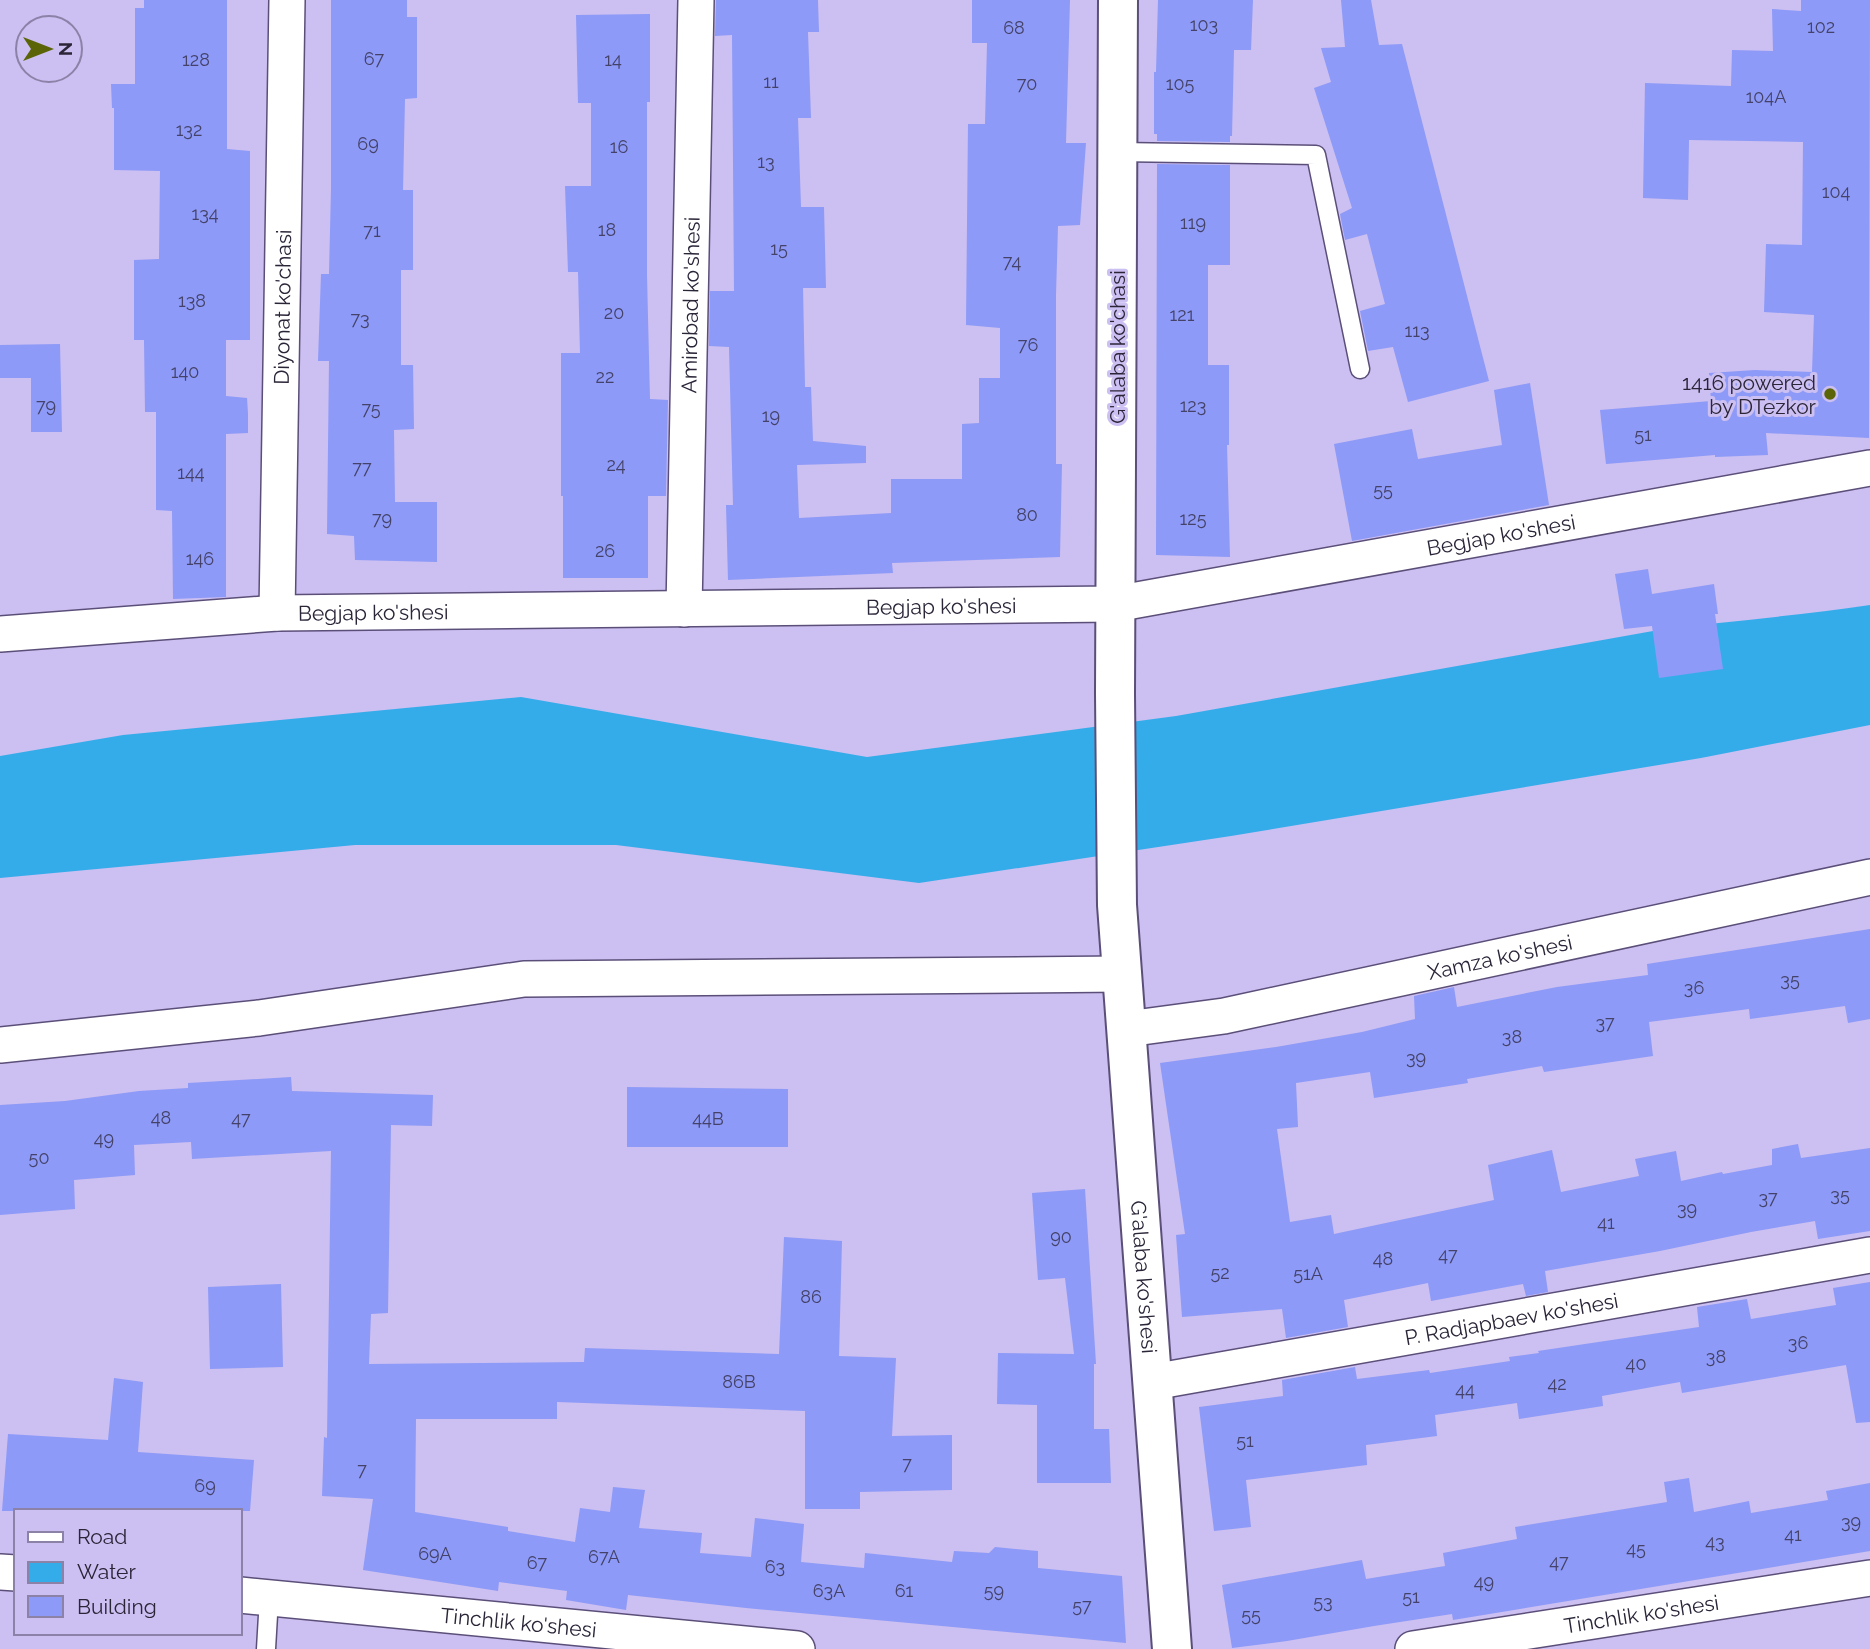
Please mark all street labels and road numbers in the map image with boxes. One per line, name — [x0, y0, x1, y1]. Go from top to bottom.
street label: Amirobad ko'shesi — [676, 217, 704, 394]
street label: Diyonat ko'chasi — [268, 229, 296, 385]
street label: G'alaba ko'chasi — [1105, 270, 1130, 424]
street label: Begjap ko'shesi — [1425, 509, 1577, 560]
street label: Begjap ko'shesi — [866, 593, 1017, 619]
street label: Begjap ko'shesi — [298, 599, 449, 625]
street label: Xamza ko'shesi — [1425, 929, 1574, 984]
street label: G'alaba ko'shesi — [1126, 1199, 1163, 1355]
street label: P. Radjapbaev ko'shesi — [1403, 1287, 1620, 1350]
street label: Tinchlik ko'shesi — [1562, 1589, 1720, 1638]
street label: Tinchlik ko'shesi — [440, 1602, 598, 1642]

